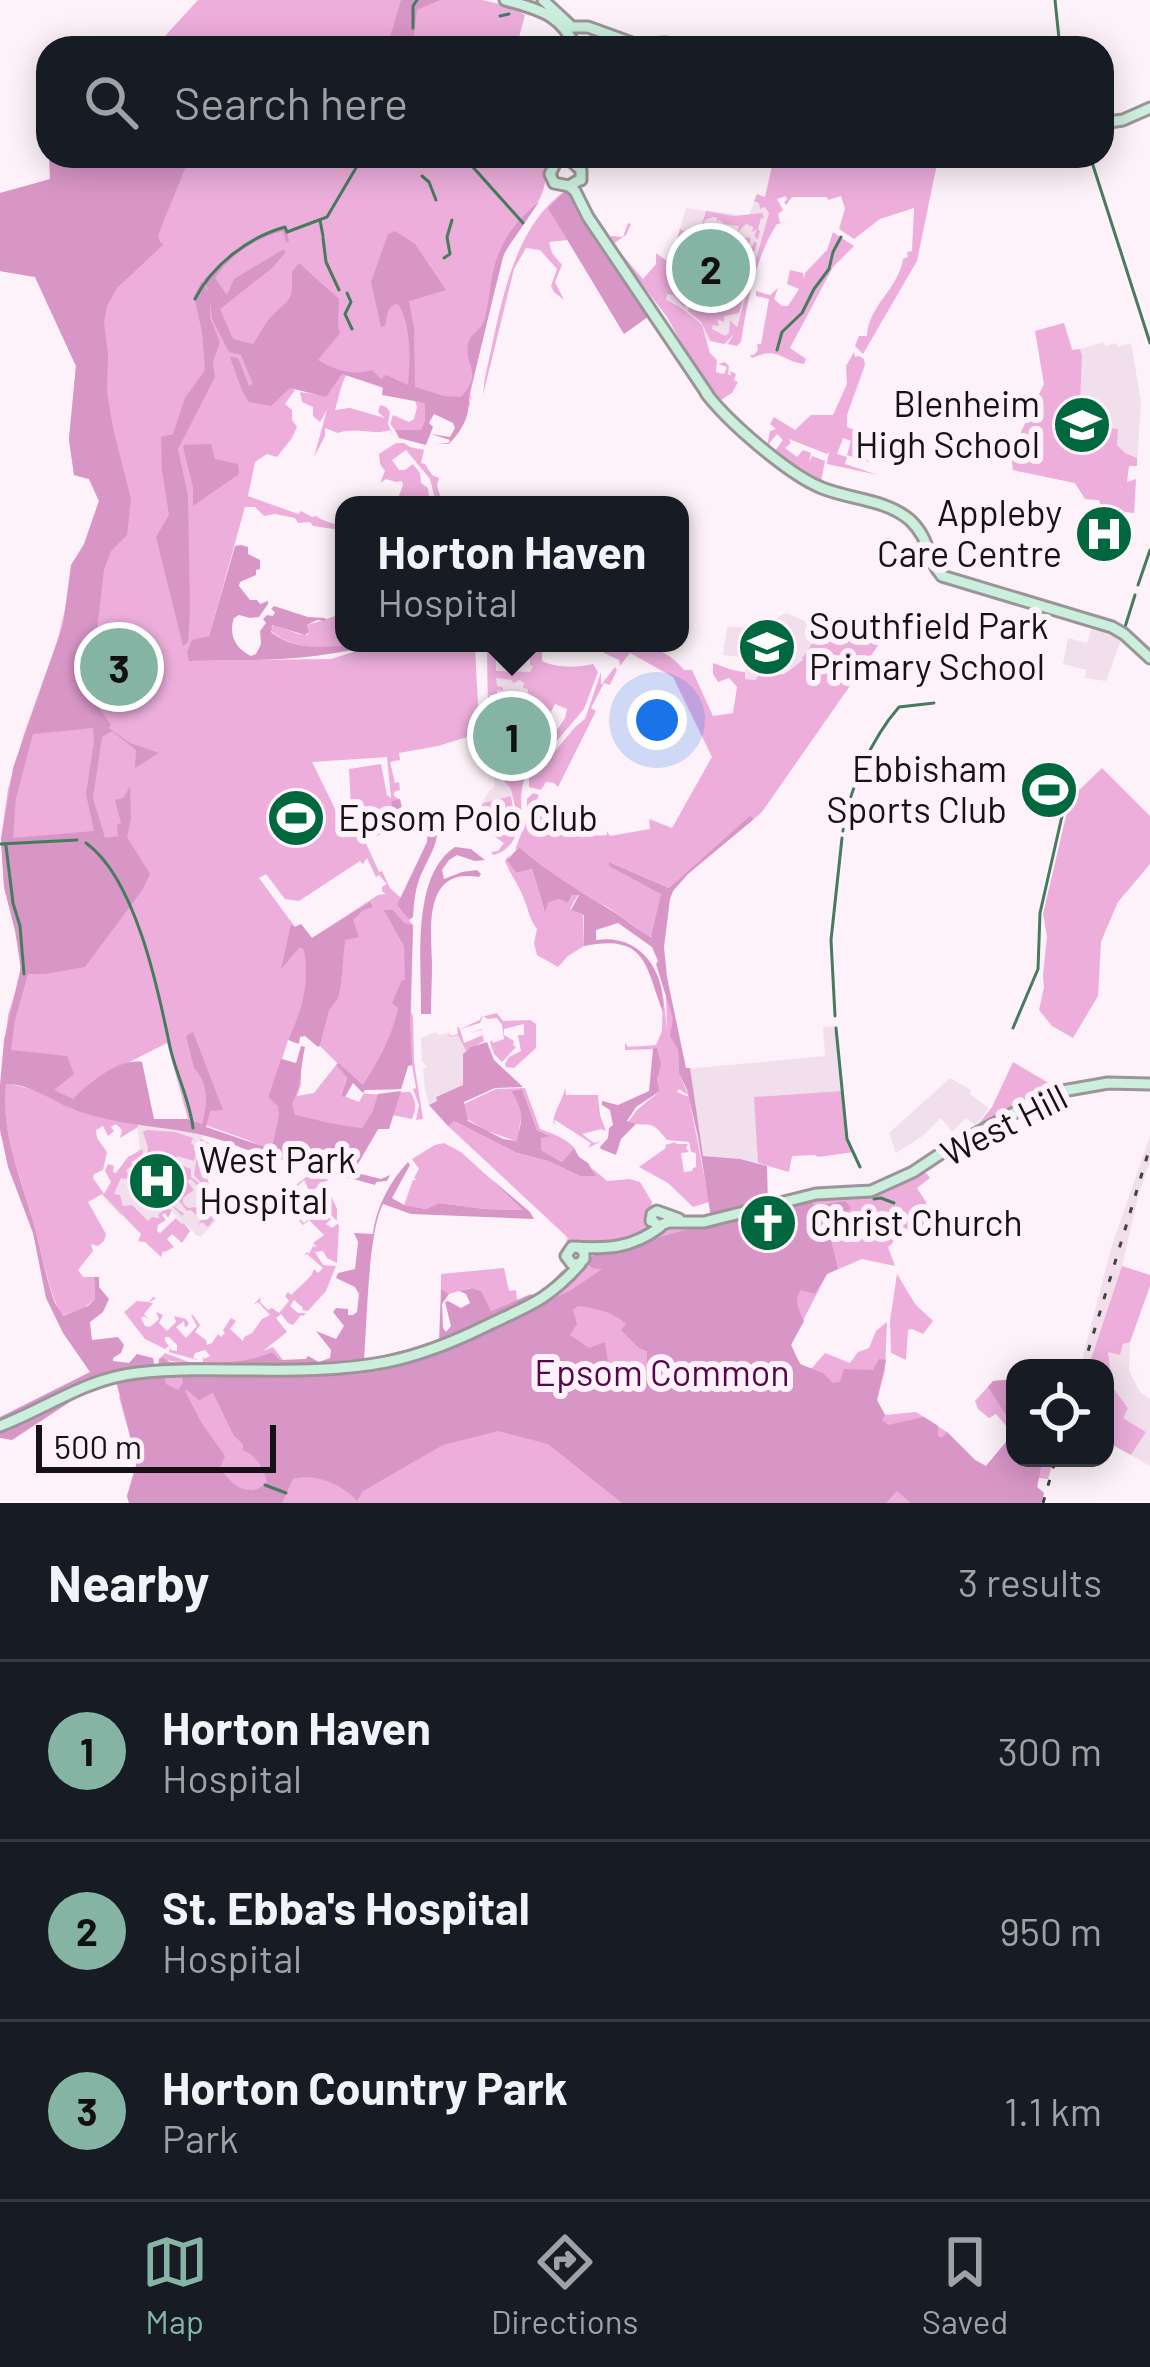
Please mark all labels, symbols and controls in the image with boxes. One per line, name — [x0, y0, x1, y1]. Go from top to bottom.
search box — [36, 36, 1114, 168]
icon: search — [78, 69, 144, 135]
text: Search here — [174, 75, 408, 129]
pin: 2 — [672, 223, 750, 313]
place label: Blenheim High School — [855, 381, 1040, 465]
school or university icon: Blenheim High School — [1051, 394, 1113, 456]
place label: Appleby Care Centre — [877, 490, 1062, 574]
popup — [335, 496, 689, 652]
hospital icon: Appleby Care Centre — [1073, 503, 1135, 565]
text: Horton Haven — [378, 524, 646, 578]
text: Hospital — [378, 578, 518, 625]
place label: Southfield Park Primary School — [809, 603, 1049, 687]
school or university icon: Southfield Park Primary School — [736, 616, 798, 678]
pin: 3 — [80, 622, 158, 712]
your location — [627, 690, 687, 750]
pin: 1 — [473, 691, 551, 781]
place label: Ebbisham Sports Club — [826, 746, 1007, 830]
sports icon: Ebbisham Sports Club — [1018, 759, 1080, 821]
sports icon: Epsom Polo Club — [265, 787, 327, 849]
place label: Epsom Polo Club — [338, 795, 598, 838]
street label: West Hill — [933, 1074, 1073, 1174]
place label: West Park Hospital — [199, 1137, 356, 1221]
hospital icon: West Park Hospital — [126, 1150, 188, 1212]
church icon: Christ Church — [737, 1192, 799, 1254]
place label: Christ Church — [810, 1200, 1023, 1243]
park label: Epsom Common — [534, 1350, 790, 1393]
map controls — [1006, 1359, 1114, 1467]
button: locate — [1006, 1359, 1114, 1467]
scale bar — [36, 1419, 276, 1472]
text: 500 m — [54, 1426, 142, 1466]
text: Nearby — [48, 1551, 209, 1612]
text: 3 results — [958, 1558, 1102, 1605]
text: Horton Haven — [162, 1700, 431, 1754]
text: 1 — [80, 1727, 94, 1774]
text: 300 m — [998, 1727, 1102, 1774]
text: Hospital — [162, 1754, 302, 1801]
text: St. Ebba's Hospital — [162, 1880, 530, 1934]
text: 2 — [76, 1907, 98, 1954]
text: 950 m — [1000, 1907, 1102, 1954]
text: Hospital — [162, 1934, 302, 1981]
text: Horton Country Park — [162, 2060, 568, 2114]
text: 3 — [76, 2087, 98, 2134]
text: 1.1 km — [1004, 2087, 1102, 2134]
text: Park — [162, 2114, 239, 2161]
tab: Map — [142, 2229, 208, 2341]
tab: Directions — [491, 2229, 638, 2341]
tab: Saved — [922, 2229, 1008, 2341]

